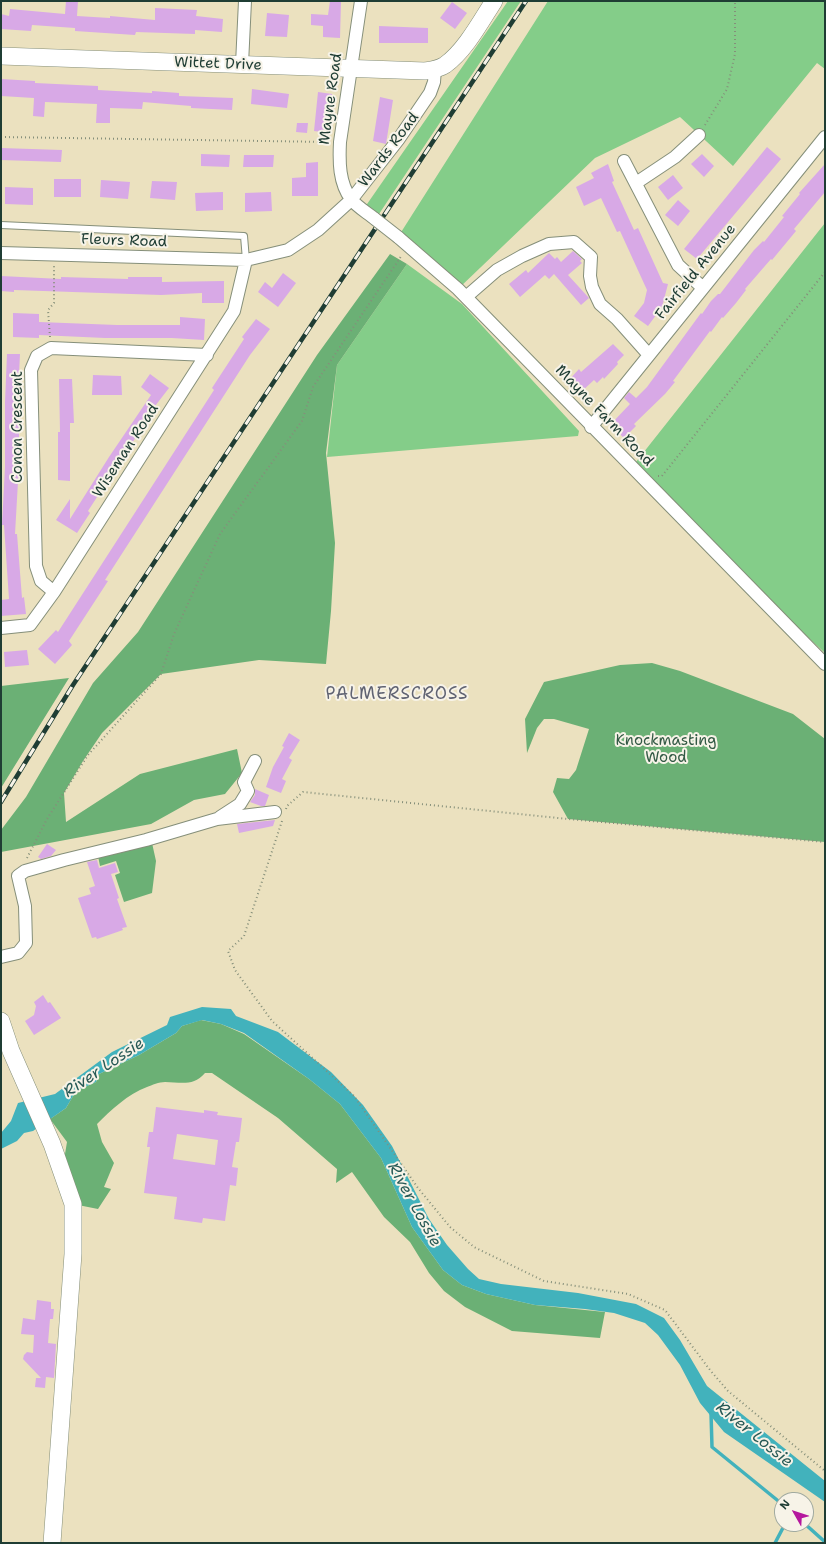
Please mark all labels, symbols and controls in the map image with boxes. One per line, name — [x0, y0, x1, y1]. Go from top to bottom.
street label: Mayne Road — [316, 52, 346, 146]
street label: Wittet Drive — [174, 53, 262, 75]
street label: Wards Road — [355, 109, 423, 191]
street label: Fairfield Avenue — [652, 221, 740, 323]
street label: Fleurs Road — [81, 231, 167, 251]
street label: Mayne Farm Road — [551, 362, 657, 470]
street label: Conon Crescent — [9, 371, 27, 483]
street label: Wiseman Road — [89, 401, 163, 501]
district label: PALMERSCROSS — [326, 685, 468, 705]
park label: Knockmasting Wood — [616, 732, 716, 767]
water label: River Lossie — [60, 1034, 148, 1102]
water label: River Lossie — [383, 1160, 445, 1250]
water label: River Lossie — [712, 1398, 796, 1472]
north arrow — [774, 1492, 814, 1532]
text: N — [776, 1497, 794, 1513]

